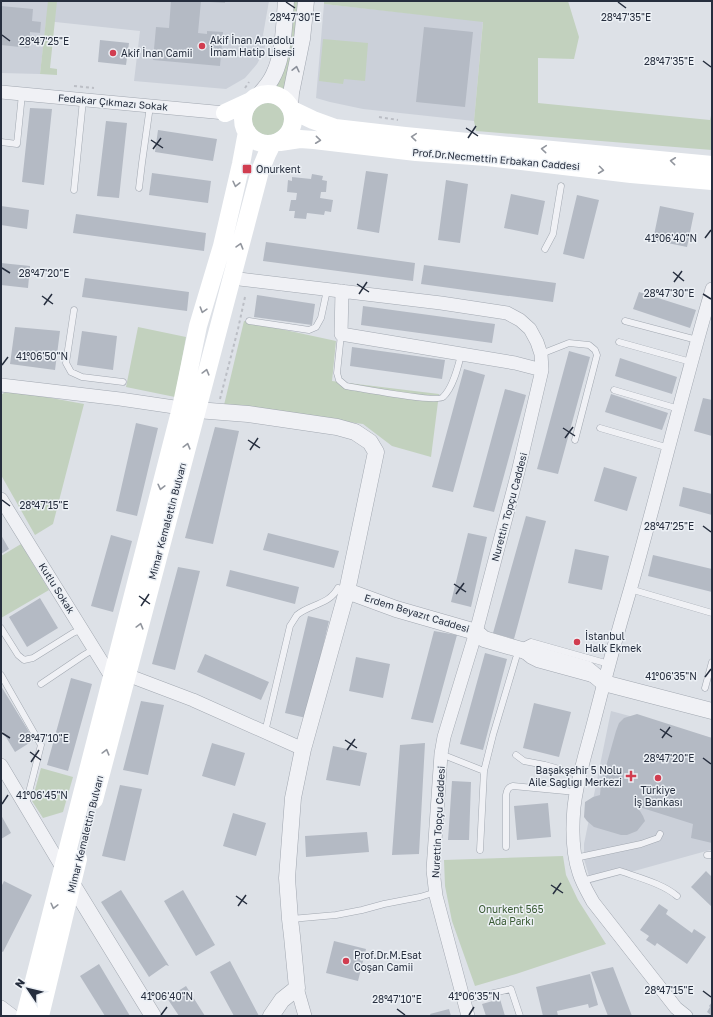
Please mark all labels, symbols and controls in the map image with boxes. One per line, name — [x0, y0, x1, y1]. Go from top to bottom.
text: 28°47'30"E — [270, 11, 320, 23]
text: 28°47'35"E — [601, 11, 651, 23]
place label: Akif İnan Anadolu İmam Hatip Lisesi — [210, 33, 295, 58]
text: 28°47'25"E — [19, 35, 69, 47]
marker: Akif İnan Anadolu İmam Hatip Lisesi — [197, 41, 207, 51]
place label: Akif İnan Camii — [121, 46, 192, 59]
marker: Akif İnan Camii — [108, 48, 118, 58]
text: 28°47'35"E — [644, 55, 694, 67]
one-way arrow — [291, 65, 299, 72]
street label: Fedakar Çıkmazı Sokak — [58, 91, 169, 113]
one-way arrow — [411, 133, 417, 142]
one-way arrow — [315, 135, 321, 144]
one-way arrow — [541, 145, 547, 154]
street label: Prof.Dr.Necmettin Erbakan Caddesi — [412, 146, 580, 172]
one-way arrow — [670, 157, 676, 166]
marker: Onurkent — [241, 163, 253, 175]
place label: Onurkent — [256, 163, 301, 175]
one-way arrow — [598, 165, 604, 174]
one-way arrow — [233, 181, 241, 187]
text: 41°06'40"N — [645, 232, 697, 244]
one-way arrow — [235, 243, 244, 250]
text: 28°47'20"E — [19, 267, 69, 279]
text: 28°47'30"E — [644, 287, 694, 299]
one-way arrow — [199, 306, 208, 313]
text: 41°06'50"N — [16, 350, 68, 362]
one-way arrow — [201, 369, 210, 376]
one-way arrow — [182, 443, 191, 450]
street label: Nurettin Topçu Caddesi — [489, 451, 529, 563]
street label: Mimar Kemalettin Bulvarı — [146, 461, 188, 581]
one-way arrow — [157, 484, 165, 490]
text: 28°47'15"E — [19, 499, 69, 511]
text: 28°47'25"E — [644, 520, 694, 532]
street label: Kutlu Sokak — [37, 560, 78, 616]
street label: Erdem Beyazıt Caddesi — [363, 591, 471, 635]
one-way arrow — [135, 623, 144, 630]
place label: İstanbul Halk Ekmek — [585, 629, 642, 654]
marker: İstanbul Halk Ekmek — [572, 637, 582, 647]
text: 41°06'35"N — [645, 670, 697, 682]
text: 28°47'10"E — [19, 732, 69, 744]
one-way arrow — [102, 749, 110, 755]
text: 28°47'20"E — [644, 752, 694, 764]
place label: Başakşehir 5 Nolu Aile Sağlığı Merkezi — [528, 764, 622, 788]
street label: Nurettin Topçu Caddesi — [429, 766, 447, 878]
marker: Başakşehir 5 Nolu Aile Sağlığı Merkezi — [625, 770, 637, 782]
marker: Türkiye İş Bankası — [653, 773, 663, 783]
street label: Mimar Kemalettin Bulvarı — [65, 774, 105, 894]
place label: Türkiye İş Bankası — [634, 784, 682, 808]
text: 41°06'45"N — [16, 789, 68, 801]
one-way arrow — [50, 903, 58, 910]
park label: Onurkent 565 Ada Parkı — [479, 903, 544, 927]
place label: Prof.Dr.M.Esat Coşan Camii — [354, 949, 422, 973]
marker: Prof.Dr.M.Esat Coşan Camii — [341, 956, 351, 966]
north arrow — [8, 969, 48, 1009]
text: N — [12, 976, 27, 990]
text: 28°47'15"E — [644, 984, 694, 996]
text: 41°06'40"N — [141, 990, 193, 1002]
text: 41°06'35"N — [448, 990, 500, 1002]
text: 28°47'10"E — [372, 993, 422, 1005]

